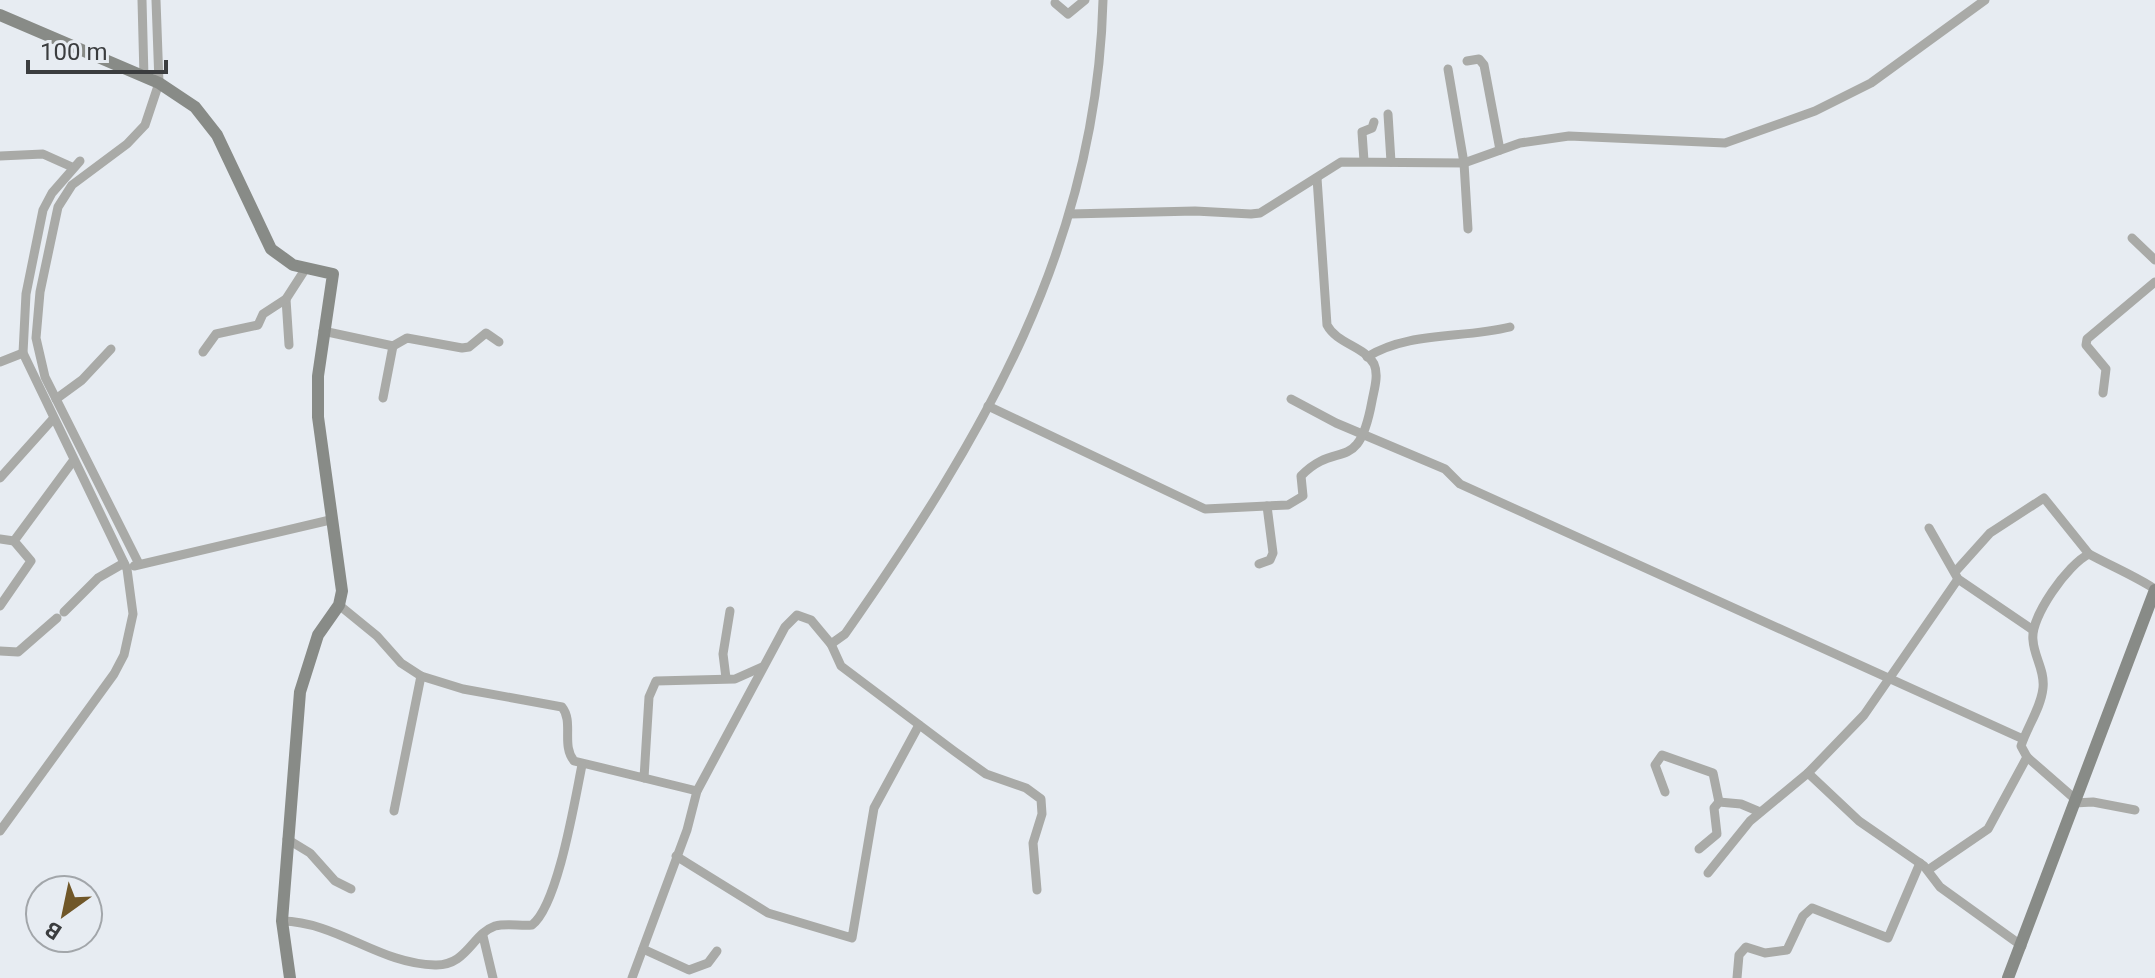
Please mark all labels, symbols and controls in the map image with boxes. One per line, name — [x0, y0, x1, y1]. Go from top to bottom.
scale bar — [28, 24, 166, 74]
text: 100 m — [40, 38, 107, 66]
north arrow — [24, 874, 104, 954]
text: B — [41, 916, 66, 945]

